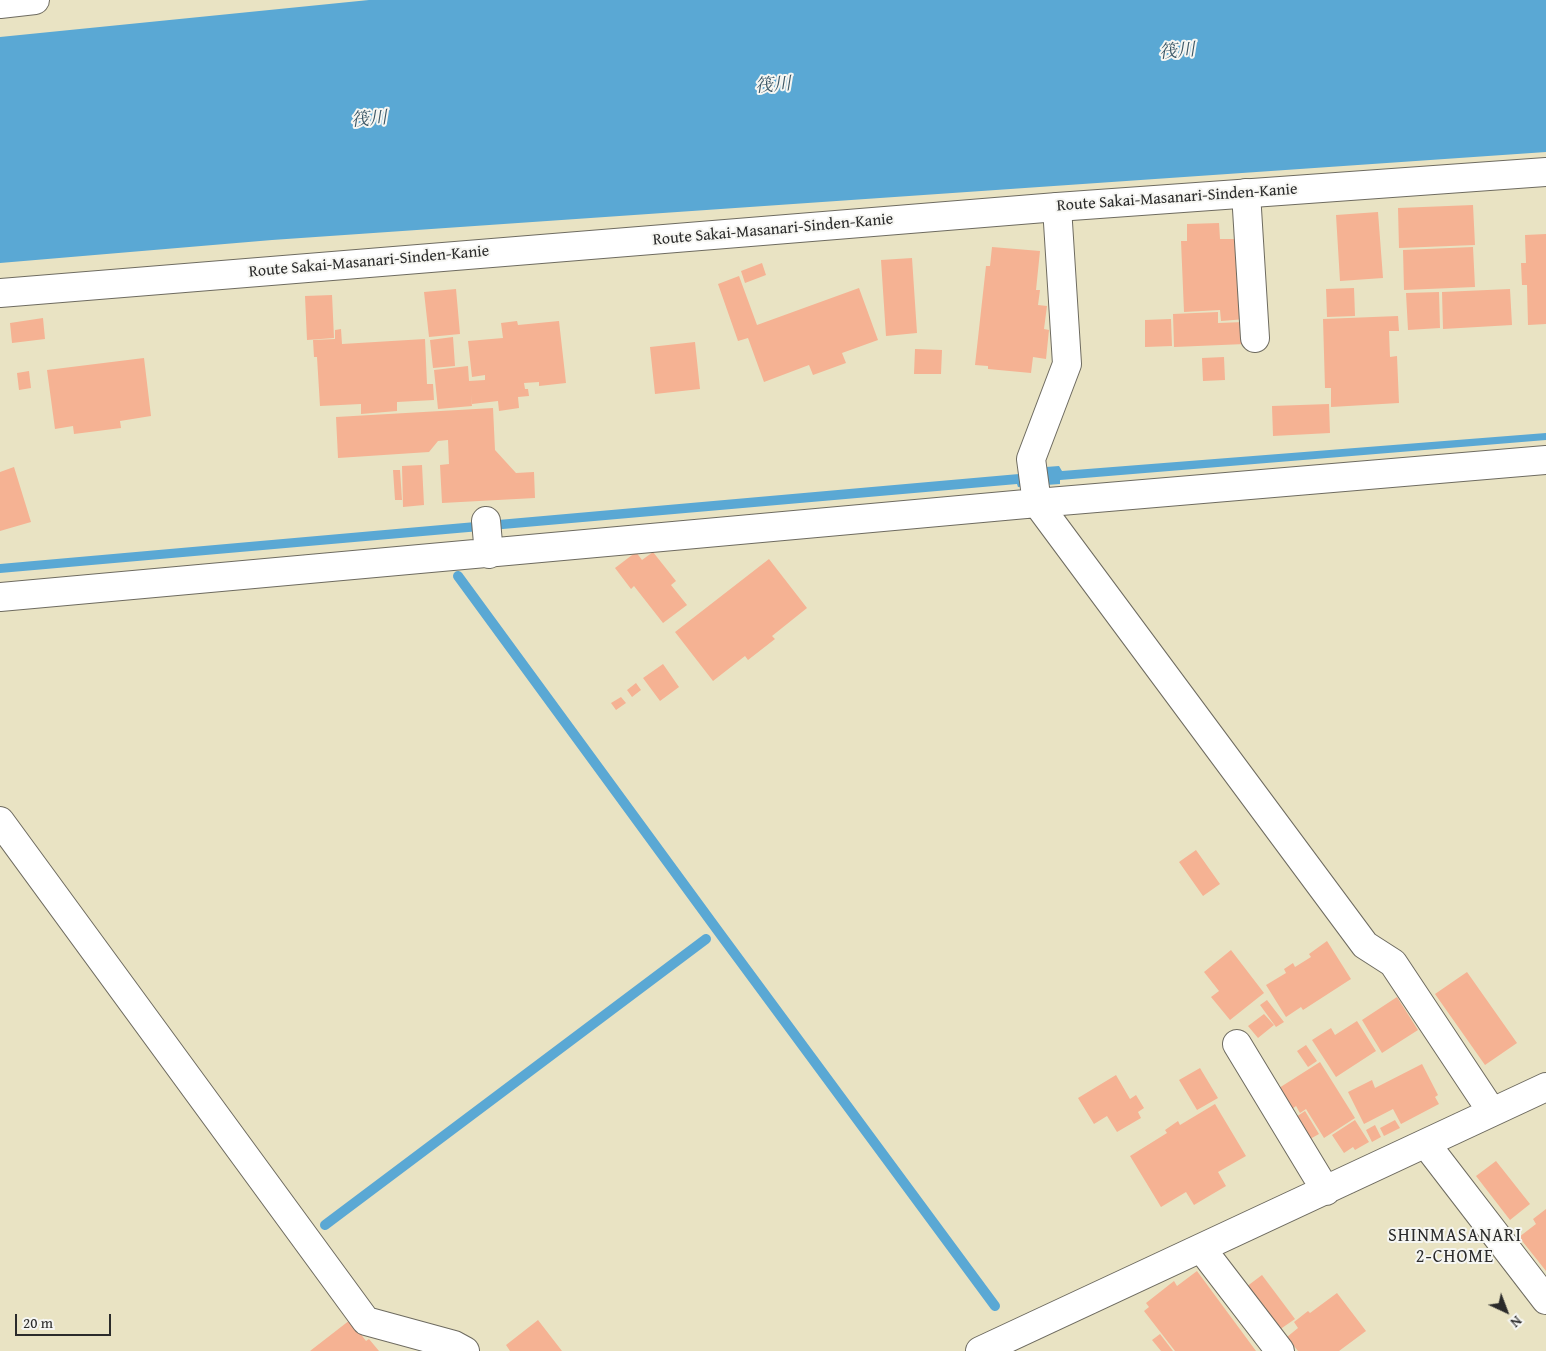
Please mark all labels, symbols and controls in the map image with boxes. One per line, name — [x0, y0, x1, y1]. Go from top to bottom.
water label: 筏川 — [1158, 40, 1196, 64]
water label: 筏川 — [754, 74, 792, 98]
water label: 筏川 — [350, 108, 388, 132]
street label: Route Sakai-Masanari-Sinden-Kanie — [1056, 180, 1298, 216]
street label: Route Sakai-Masanari-Sinden-Kanie — [652, 210, 894, 250]
street label: Route Sakai-Masanari-Sinden-Kanie — [248, 242, 490, 282]
district label: SHINMASANARI 2-CHOME — [1386, 1225, 1524, 1268]
north arrow — [1481, 1286, 1531, 1336]
scale bar — [18, 1304, 114, 1336]
text: N — [1506, 1311, 1526, 1332]
text: 20 m — [23, 1312, 53, 1333]

